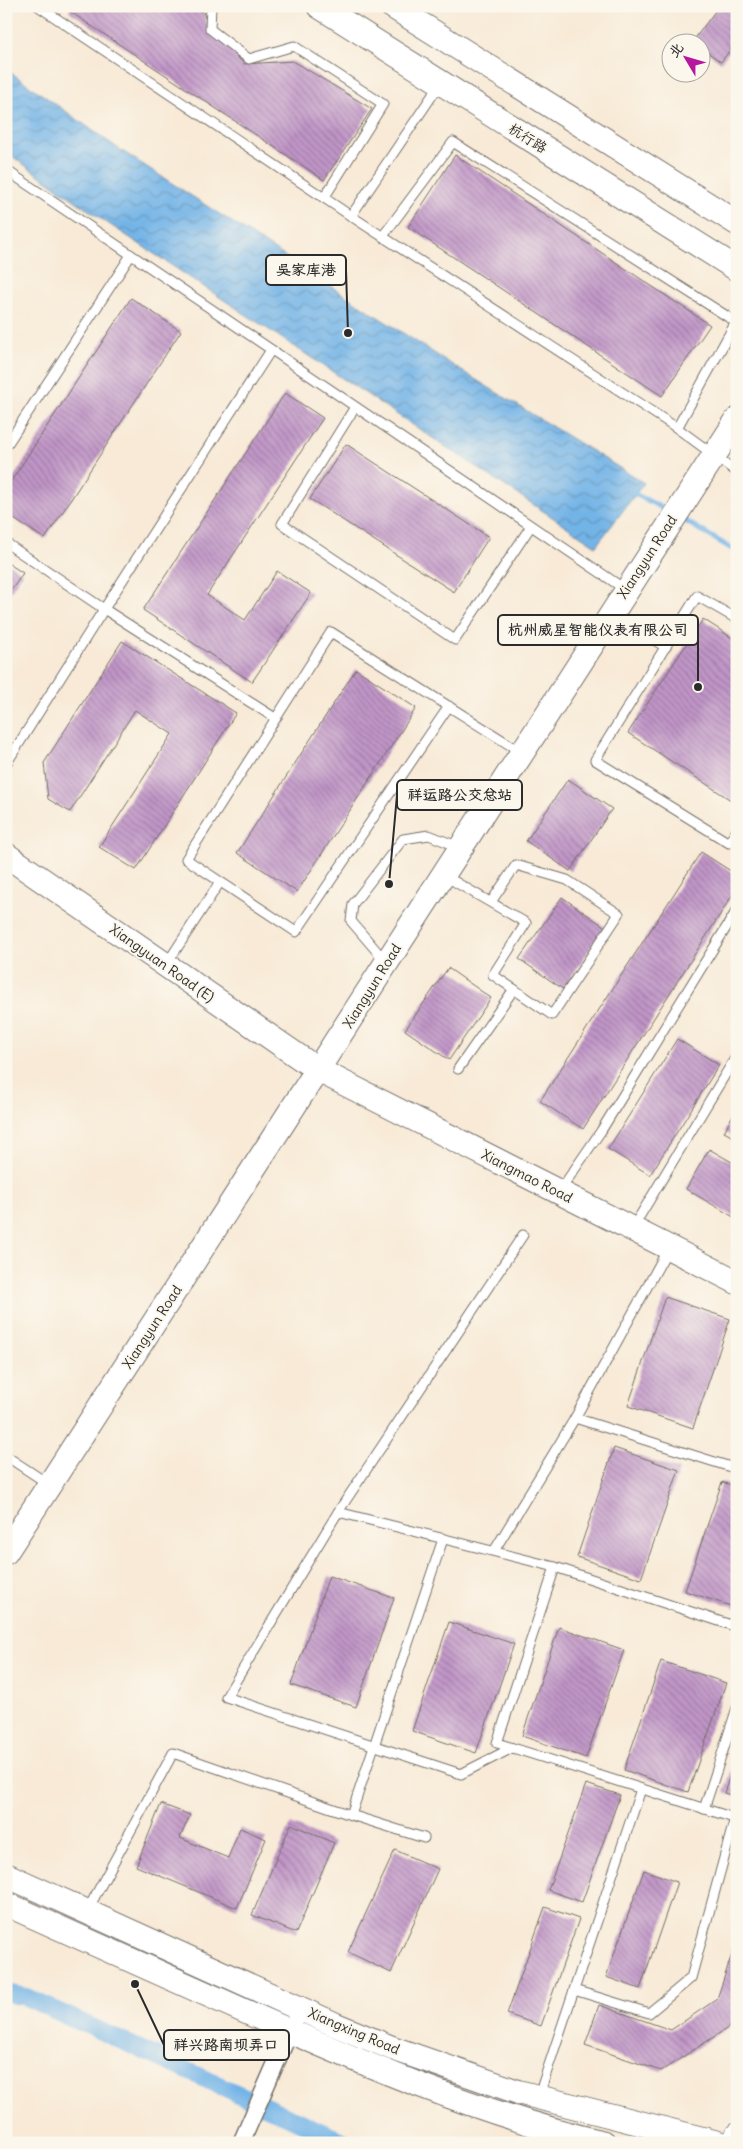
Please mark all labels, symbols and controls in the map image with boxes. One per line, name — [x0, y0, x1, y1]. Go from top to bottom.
north arrow — [660, 32, 710, 82]
text: 北 — [664, 39, 687, 61]
street label: 杭行路 — [505, 119, 551, 157]
callout: 吴家库港 — [266, 255, 346, 285]
text: 吴家库港 — [276, 260, 336, 279]
street label: Xiangyun Road — [613, 512, 681, 602]
callout: 杭州威星智能仪表有限公司 — [498, 615, 698, 645]
text: 杭州威星智能仪表有限公司 — [508, 620, 688, 639]
callout: 祥运路公交总站 — [397, 780, 522, 810]
text: 祥运路公交总站 — [407, 785, 513, 804]
street label: Xiangyuan Road (E) — [106, 920, 218, 1006]
street label: Xiangyun Road — [339, 940, 405, 1032]
street label: Xiangmao Road — [478, 1145, 576, 1207]
street label: Xiangyun Road — [118, 1282, 186, 1372]
street label: Xiangxing Road — [305, 2004, 403, 2058]
callout: 祥兴路南坝弄口 — [164, 2030, 289, 2060]
text: 祥兴路南坝弄口 — [173, 2035, 279, 2054]

